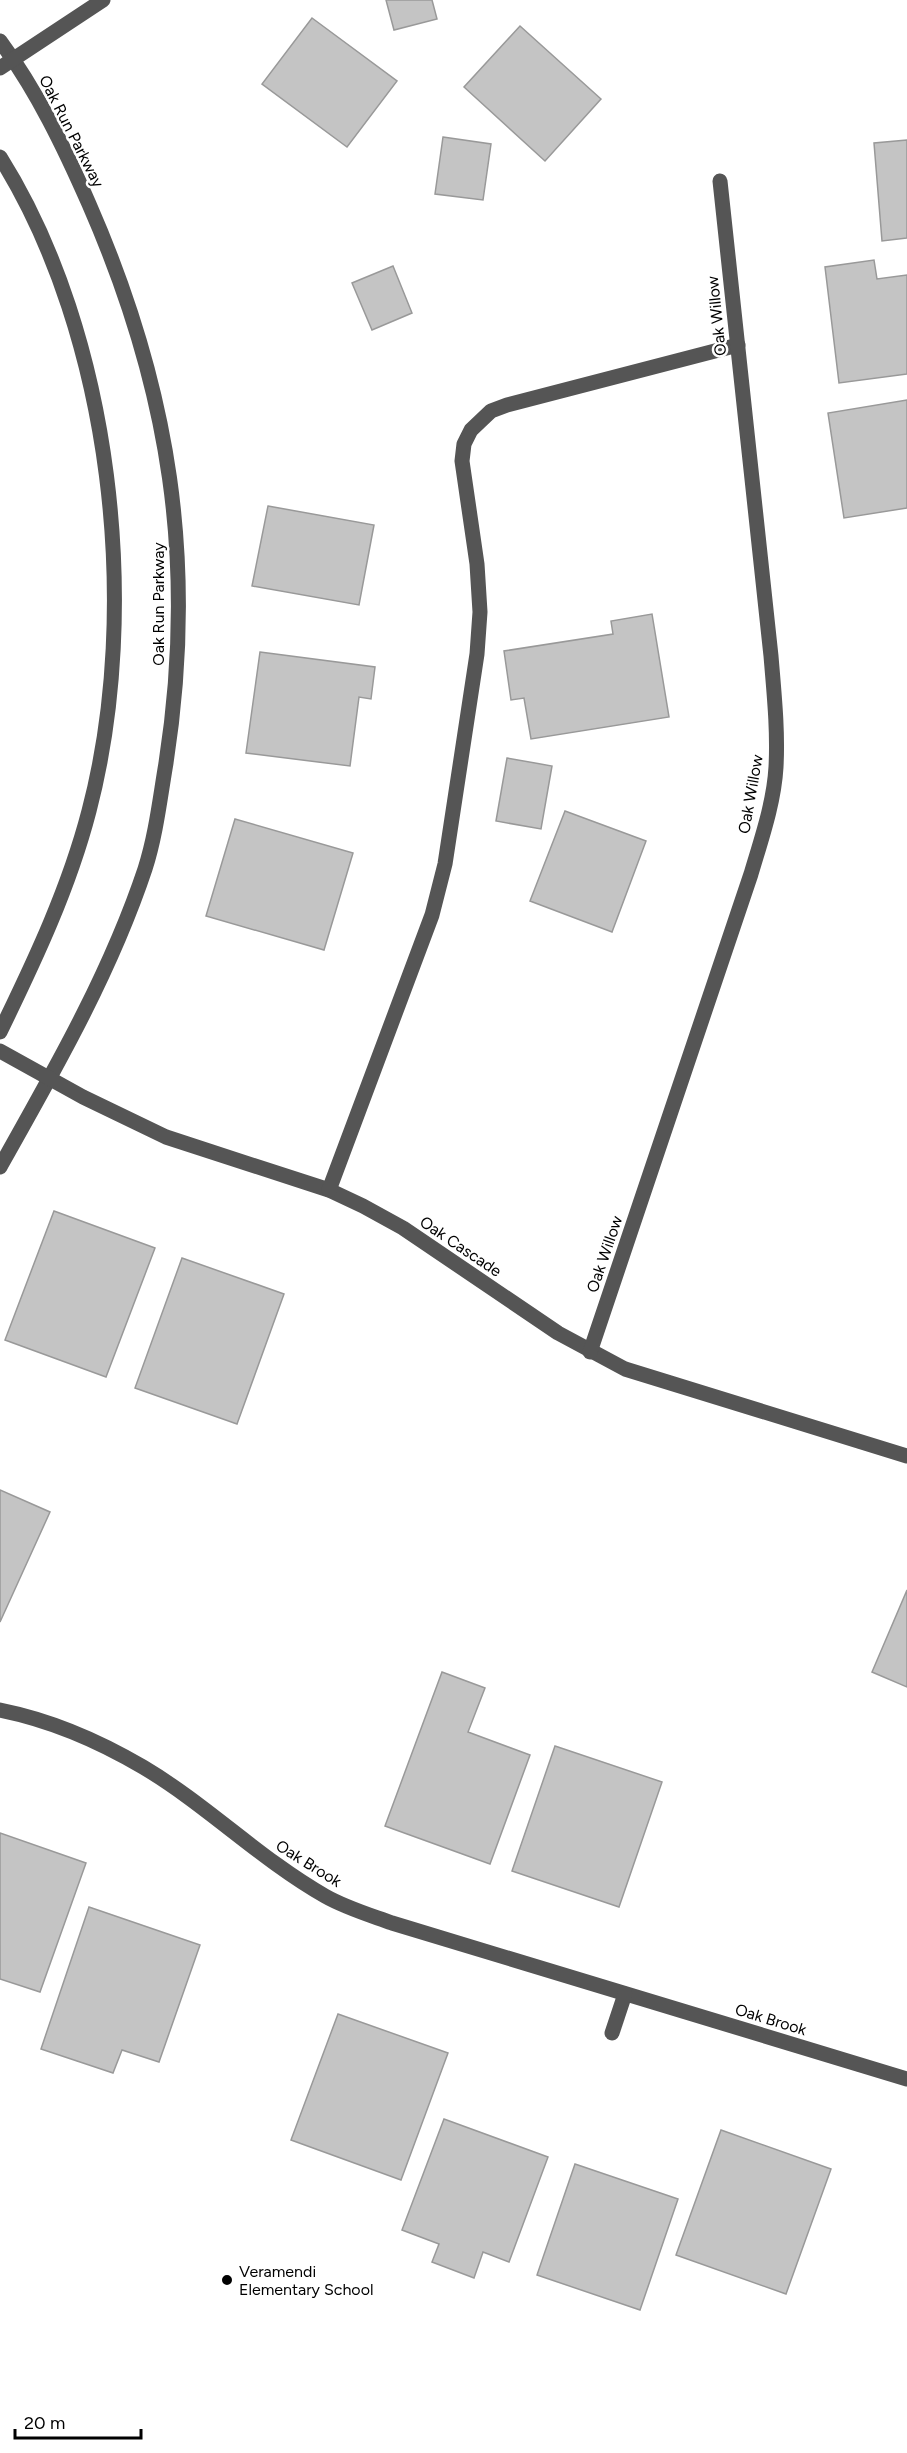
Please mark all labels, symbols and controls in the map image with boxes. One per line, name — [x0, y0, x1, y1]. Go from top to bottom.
street label: Oak Run Parkway — [35, 72, 108, 191]
street label: Oak Willow — [703, 275, 730, 357]
street label: Oak Run Parkway — [149, 542, 168, 666]
street label: Oak Willow — [734, 753, 767, 835]
street label: Oak Cascade — [416, 1212, 505, 1281]
street label: Oak Willow — [582, 1213, 627, 1295]
street label: Oak Brook — [272, 1836, 345, 1891]
street label: Oak Brook — [733, 2000, 809, 2039]
place label: Veramendi Elementary School — [239, 2262, 373, 2299]
marker: Veramendi Elementary School — [220, 2273, 234, 2287]
scale bar — [15, 2402, 141, 2440]
text: 20 m — [24, 2412, 65, 2434]

